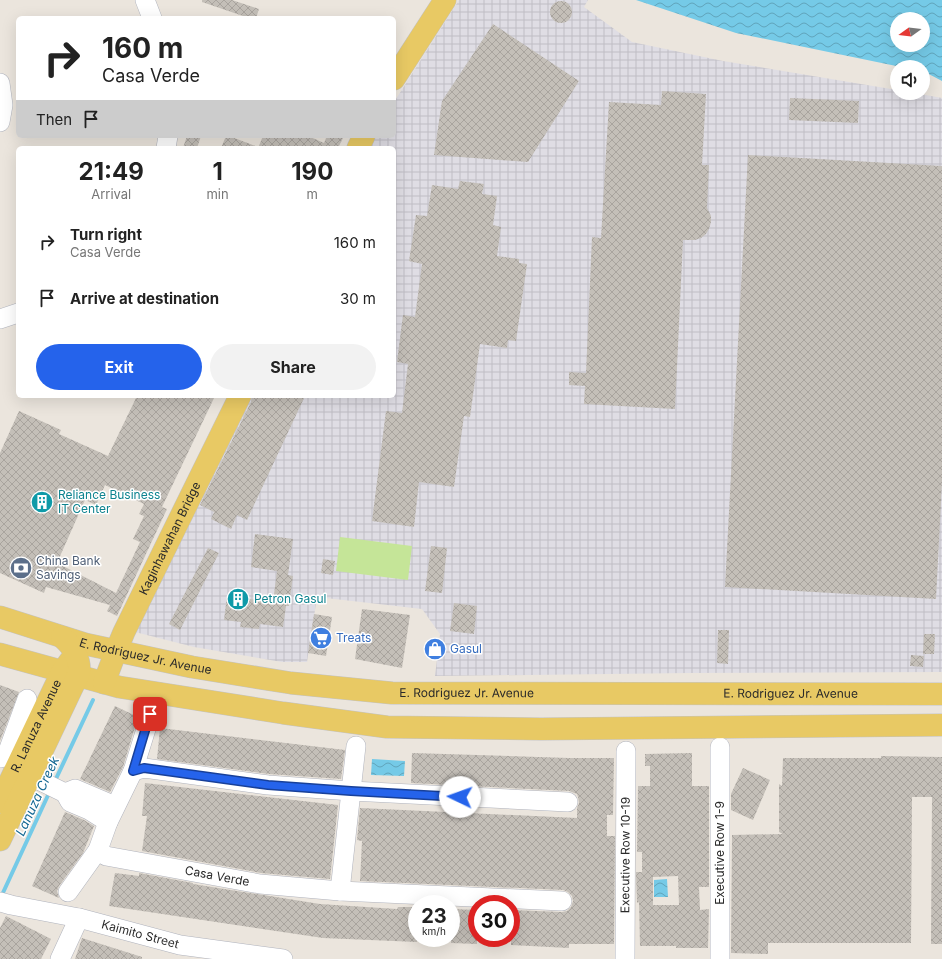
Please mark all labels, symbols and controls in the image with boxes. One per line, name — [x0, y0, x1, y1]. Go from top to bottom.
north arrow — [890, 12, 930, 52]
map controls — [890, 12, 930, 100]
text: 160 m — [102, 31, 183, 65]
icon: right — [36, 32, 88, 84]
button: sound — [890, 60, 930, 100]
text: Casa Verde — [102, 65, 200, 86]
icon: arrive — [80, 108, 102, 130]
text: Then — [36, 110, 72, 129]
text: 21:49 — [79, 157, 144, 186]
text: 1 — [212, 157, 223, 186]
text: 190 — [291, 157, 333, 186]
text: Arrival — [91, 186, 131, 202]
text: min — [206, 186, 229, 202]
text: m — [307, 186, 318, 202]
text: Turn right — [70, 225, 142, 244]
icon: right — [36, 231, 58, 253]
text: 160 m — [334, 233, 376, 252]
text: Casa Verde — [70, 244, 141, 260]
icon: arrive — [36, 287, 58, 309]
text: Arrive at destination — [70, 289, 219, 308]
text: 30 m — [340, 289, 376, 308]
button: Exit — [36, 344, 202, 390]
button: Share — [210, 344, 376, 390]
street label: Kaginhawahan Bridge — [135, 479, 204, 597]
place label: Reliance Business IT Center — [58, 487, 160, 516]
building icon: Reliance Business IT Center — [29, 489, 55, 515]
place label: China Bank Savings — [36, 553, 101, 582]
bank icon: China Bank Savings — [8, 555, 34, 581]
building icon: Petron Gasul — [225, 586, 251, 612]
place label: Petron Gasul — [254, 591, 327, 606]
supermarket icon: Treats — [308, 625, 334, 651]
place label: Treats — [336, 630, 371, 645]
street label: E. Rodriguez Jr. Avenue — [78, 635, 213, 677]
shop icon: Gasul — [422, 636, 448, 662]
place label: Gasul — [450, 641, 482, 656]
street label: R. Lanuza Avenue — [7, 677, 64, 775]
street label: E. Rodriguez Jr. Avenue — [399, 685, 534, 700]
street label: E. Rodriguez Jr. Avenue — [723, 686, 858, 701]
pin — [133, 697, 167, 731]
icon: arrive — [139, 703, 161, 725]
water label: Lanuza Creek — [12, 753, 63, 838]
position arrow — [439, 776, 481, 818]
street label: Executive Row 10-19 — [617, 797, 633, 913]
street label: Executive Row 1-9 — [712, 801, 727, 905]
street label: Casa Verde — [184, 862, 251, 889]
speed limit sign: 30 — [468, 895, 520, 947]
text: 23 — [421, 904, 447, 928]
street label: Kaimito Street — [100, 916, 181, 951]
text: km/h — [422, 925, 446, 937]

